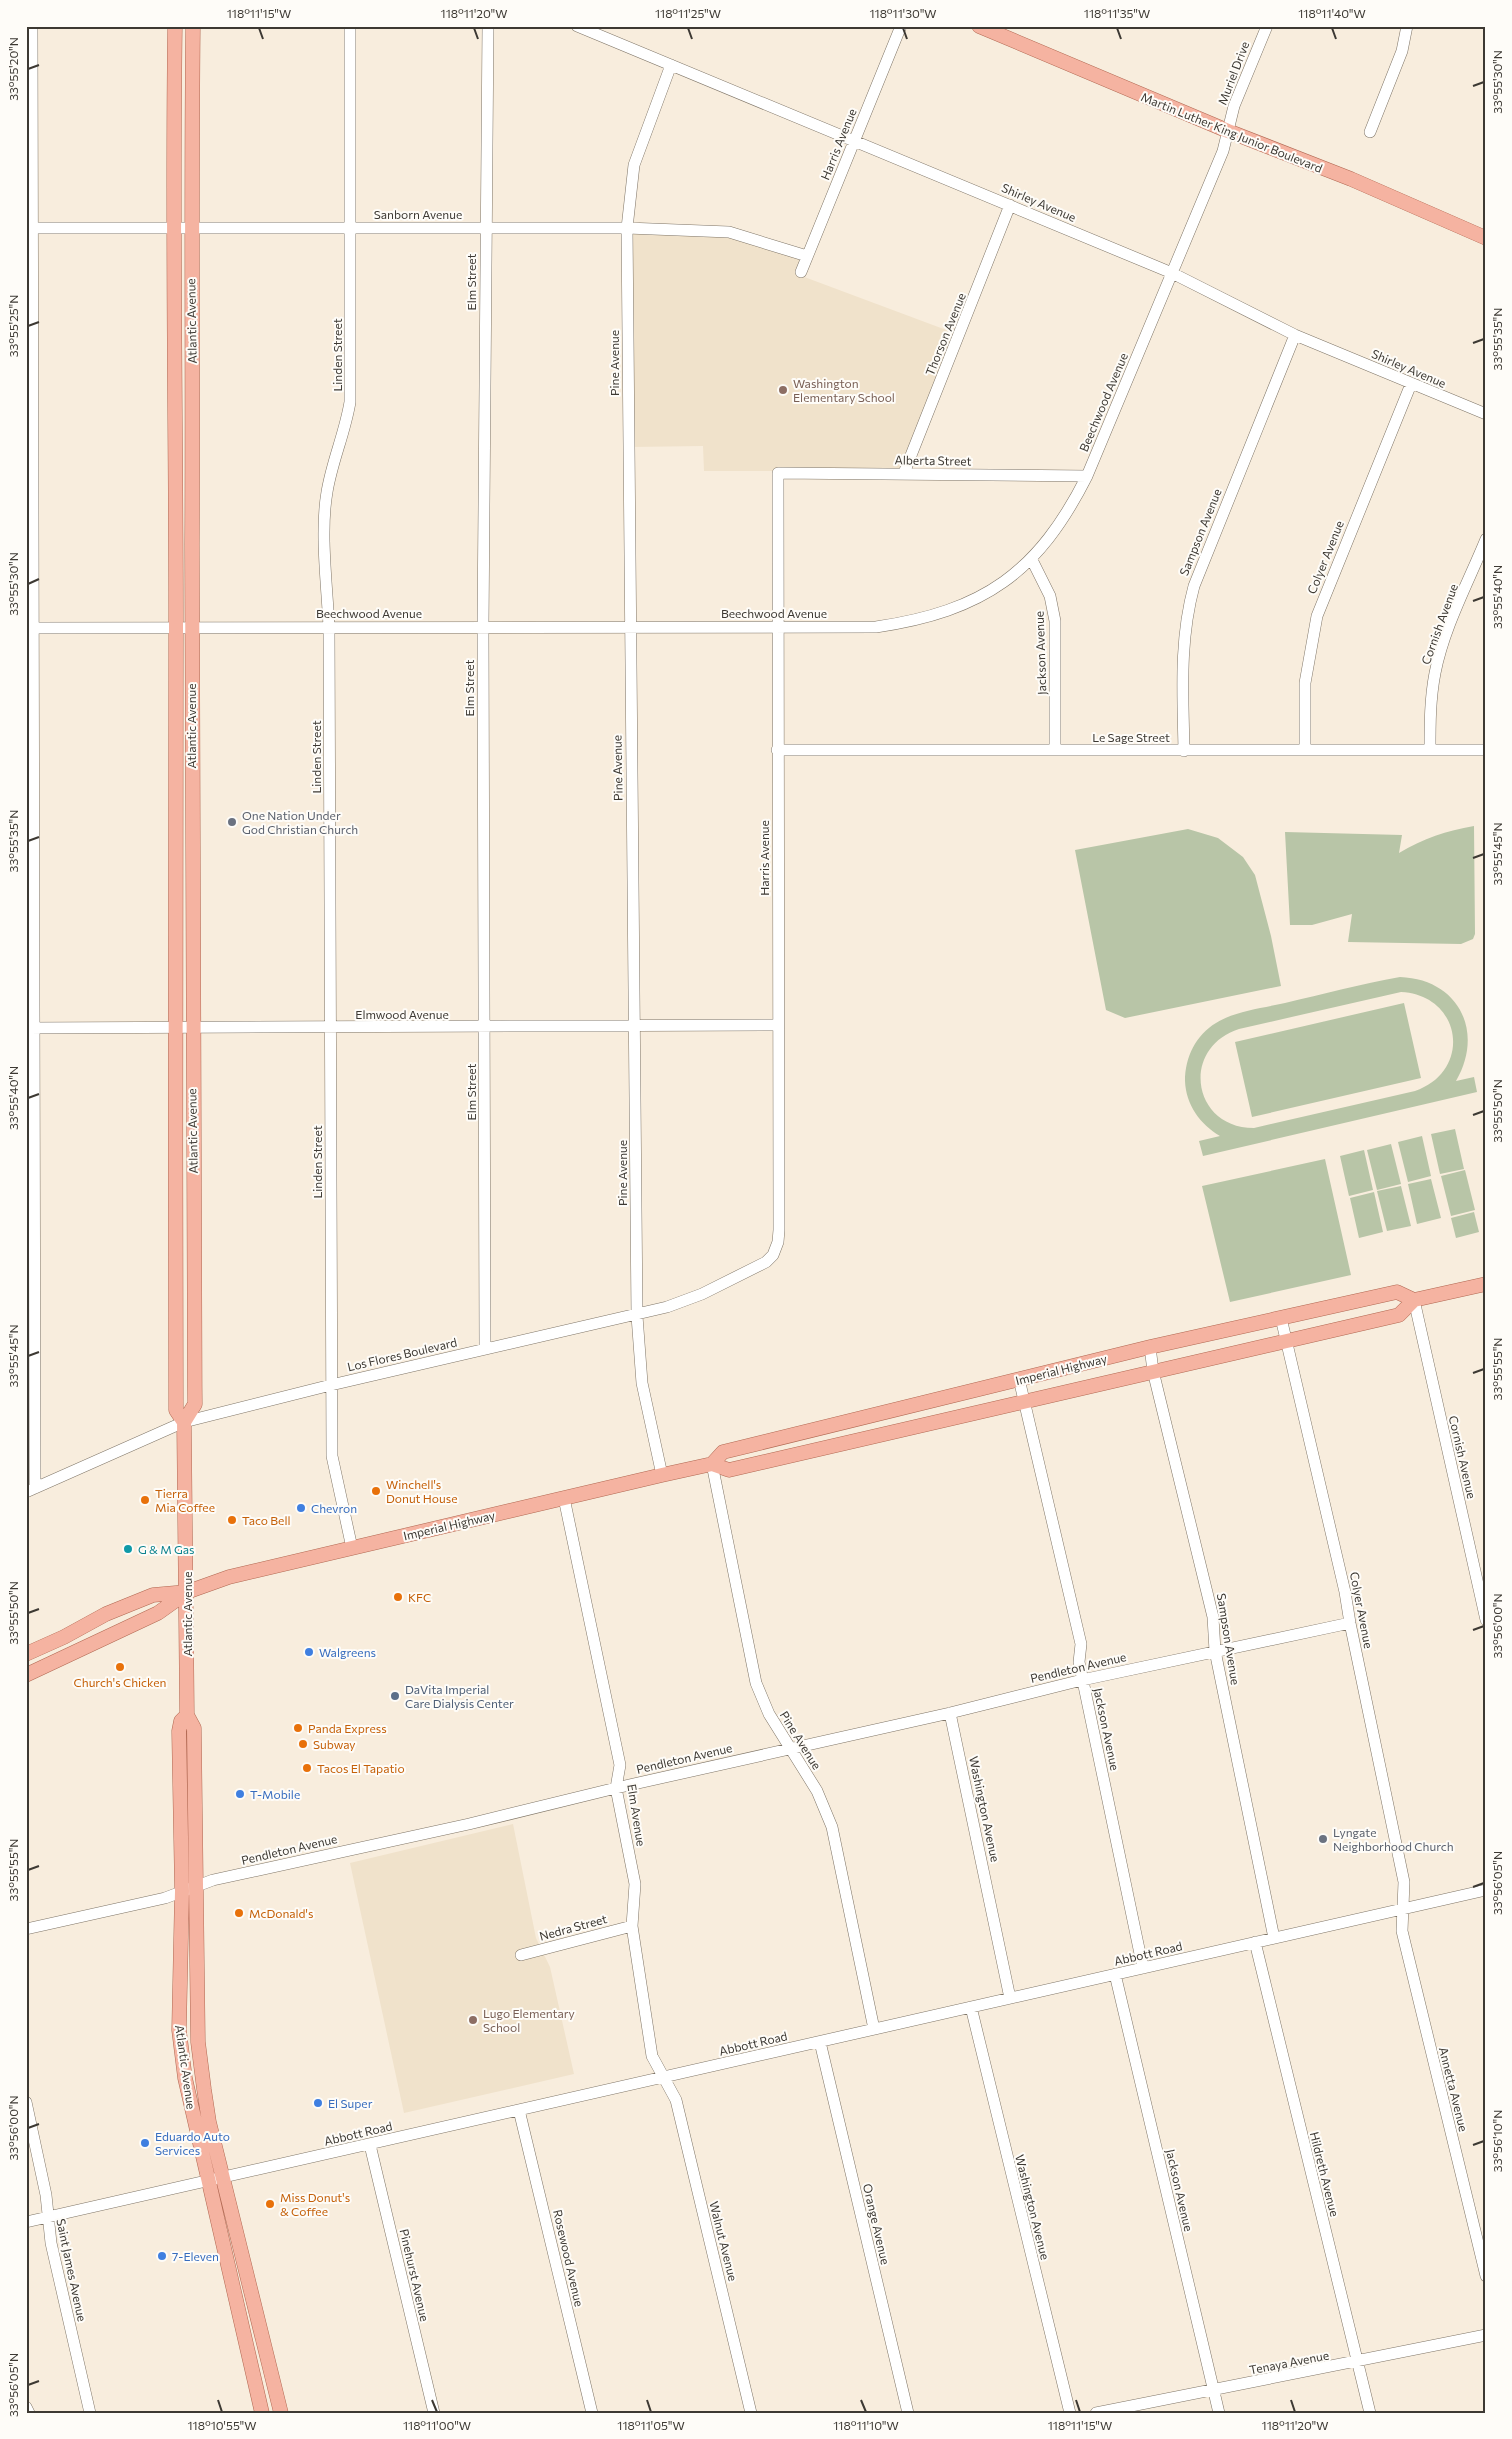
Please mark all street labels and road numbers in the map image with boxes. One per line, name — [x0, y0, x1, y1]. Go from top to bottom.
street label: Muriel Drive — [1215, 39, 1251, 107]
street label: Martin Luther King Junior Boulevard — [1139, 89, 1325, 176]
street label: Harris Avenue — [817, 106, 859, 182]
street label: Shirley Avenue — [1000, 180, 1078, 224]
street label: Sanborn Avenue — [374, 207, 462, 221]
street label: Elm Street — [464, 253, 478, 310]
street label: Atlantic Avenue — [183, 278, 199, 364]
street label: Thorson Avenue — [922, 291, 968, 377]
street label: Linden Street — [330, 318, 344, 392]
street label: Pine Avenue — [607, 330, 621, 396]
street label: Shirley Avenue — [1370, 346, 1448, 390]
street label: Beechwood Avenue — [1076, 350, 1130, 454]
street label: Alberta Street — [894, 452, 972, 468]
street label: Sampson Avenue — [1176, 486, 1224, 578]
street label: Colyer Avenue — [1304, 518, 1346, 596]
street label: Cornish Avenue — [1418, 582, 1460, 666]
street label: Beechwood Avenue — [316, 606, 422, 620]
street label: Beechwood Avenue — [721, 606, 827, 620]
street label: Jackson Avenue — [1032, 611, 1049, 695]
street label: Elm Street — [462, 659, 476, 716]
street label: Atlantic Avenue — [184, 683, 198, 769]
street label: Linden Street — [309, 720, 323, 794]
street label: Le Sage Street — [1092, 730, 1170, 744]
street label: Pine Avenue — [609, 735, 625, 801]
street label: Harris Avenue — [757, 820, 771, 896]
street label: Elmwood Avenue — [355, 1007, 449, 1021]
street label: Elm Street — [464, 1063, 478, 1120]
street label: Atlantic Avenue — [184, 1088, 200, 1174]
street label: Linden Street — [310, 1125, 324, 1199]
street label: Pine Avenue — [615, 1140, 629, 1206]
street label: Los Flores Boulevard — [346, 1335, 458, 1373]
street label: Imperial Highway — [1014, 1351, 1108, 1387]
street label: Cornish Avenue — [1447, 1414, 1479, 1500]
street label: Imperial Highway — [402, 1508, 496, 1542]
street label: Colyer Avenue — [1348, 1570, 1376, 1650]
street label: Atlantic Avenue — [180, 1571, 194, 1657]
street label: Sampson Avenue — [1215, 1592, 1243, 1686]
street label: Pendleton Avenue — [1029, 1649, 1127, 1685]
street label: Jackson Avenue — [1090, 1686, 1123, 1772]
street label: Pine Avenue — [778, 1708, 824, 1772]
street label: Pendleton Avenue — [635, 1740, 733, 1776]
street label: Washington Avenue — [967, 1755, 1003, 1863]
street label: Elm Avenue — [625, 1783, 649, 1847]
street label: Pendleton Avenue — [240, 1831, 338, 1867]
street label: Nedra Street — [538, 1911, 608, 1943]
street label: Abbott Road — [1112, 1938, 1184, 1968]
street label: Atlantic Avenue — [173, 2024, 199, 2110]
street label: Abbott Road — [717, 2028, 789, 2058]
street label: Annetta Avenue — [1437, 2045, 1471, 2133]
street label: Abbott Road — [322, 2118, 394, 2148]
street label: Hildreth Avenue — [1308, 2130, 1342, 2218]
street label: Jackson Avenue — [1163, 2147, 1196, 2233]
street label: Washington Avenue — [1013, 2153, 1053, 2261]
street label: Orange Avenue — [861, 2182, 893, 2266]
street label: Walnut Avenue — [707, 2200, 741, 2282]
street label: Rosewood Avenue — [551, 2208, 587, 2308]
street label: Saint James Avenue — [53, 2217, 90, 2323]
street label: Pinehurst Avenue — [398, 2227, 432, 2323]
street label: Tenaya Avenue — [1248, 2347, 1330, 2377]

